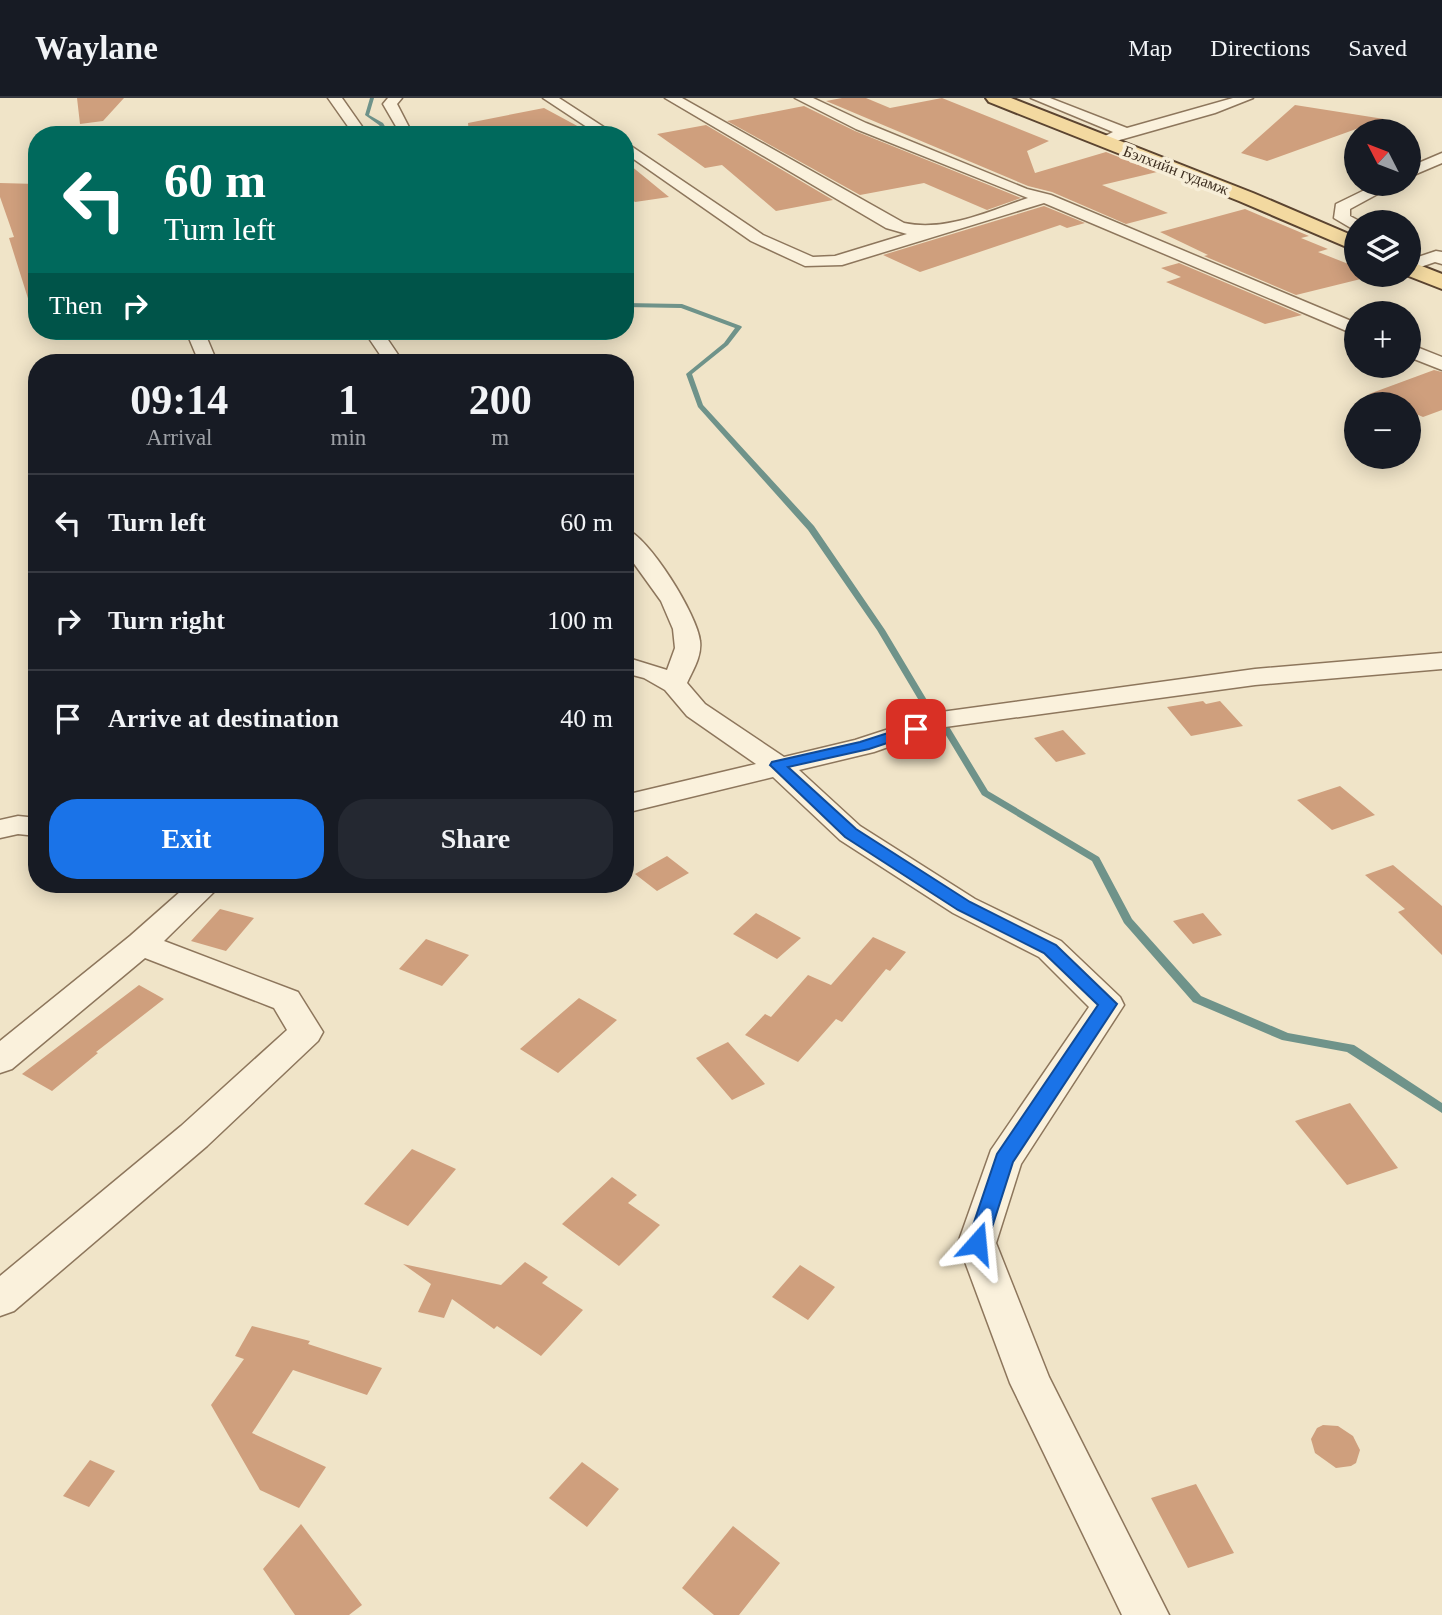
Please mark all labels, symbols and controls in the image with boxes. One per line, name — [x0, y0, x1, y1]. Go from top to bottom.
text: Waylane — [35, 30, 158, 66]
text: Map — [1128, 35, 1172, 61]
text: Directions — [1210, 35, 1310, 61]
text: Saved — [1348, 35, 1407, 61]
north arrow — [1344, 119, 1421, 196]
map controls — [1344, 119, 1421, 469]
street label: Бэлхийн гудамж — [1121, 142, 1232, 199]
text: 60 m — [164, 153, 266, 208]
icon: left — [49, 154, 140, 245]
button: layers — [1344, 210, 1421, 287]
text: Turn left — [164, 211, 276, 247]
icon: right — [116, 287, 154, 325]
text: Then — [49, 291, 102, 320]
button: + — [1344, 301, 1421, 378]
text: 09:14 — [130, 377, 228, 423]
text: 1 — [338, 377, 359, 423]
text: 200 — [469, 377, 532, 423]
button: − — [1344, 392, 1421, 469]
text: Arrival — [146, 425, 213, 450]
text: min — [331, 425, 366, 450]
text: m — [491, 425, 509, 450]
icon: left — [49, 504, 87, 542]
text: Turn left — [108, 508, 206, 537]
text: 60 m — [560, 508, 613, 537]
icon: right — [49, 602, 87, 640]
text: Turn right — [108, 606, 225, 635]
text: 100 m — [547, 606, 613, 635]
pin — [886, 699, 946, 759]
icon: arrive — [49, 700, 87, 738]
text: Arrive at destination — [108, 704, 339, 733]
text: 40 m — [560, 704, 613, 733]
icon: arrive — [897, 710, 935, 748]
button: Exit — [49, 799, 324, 879]
button: Share — [338, 799, 613, 879]
position arrow — [940, 1206, 1014, 1280]

